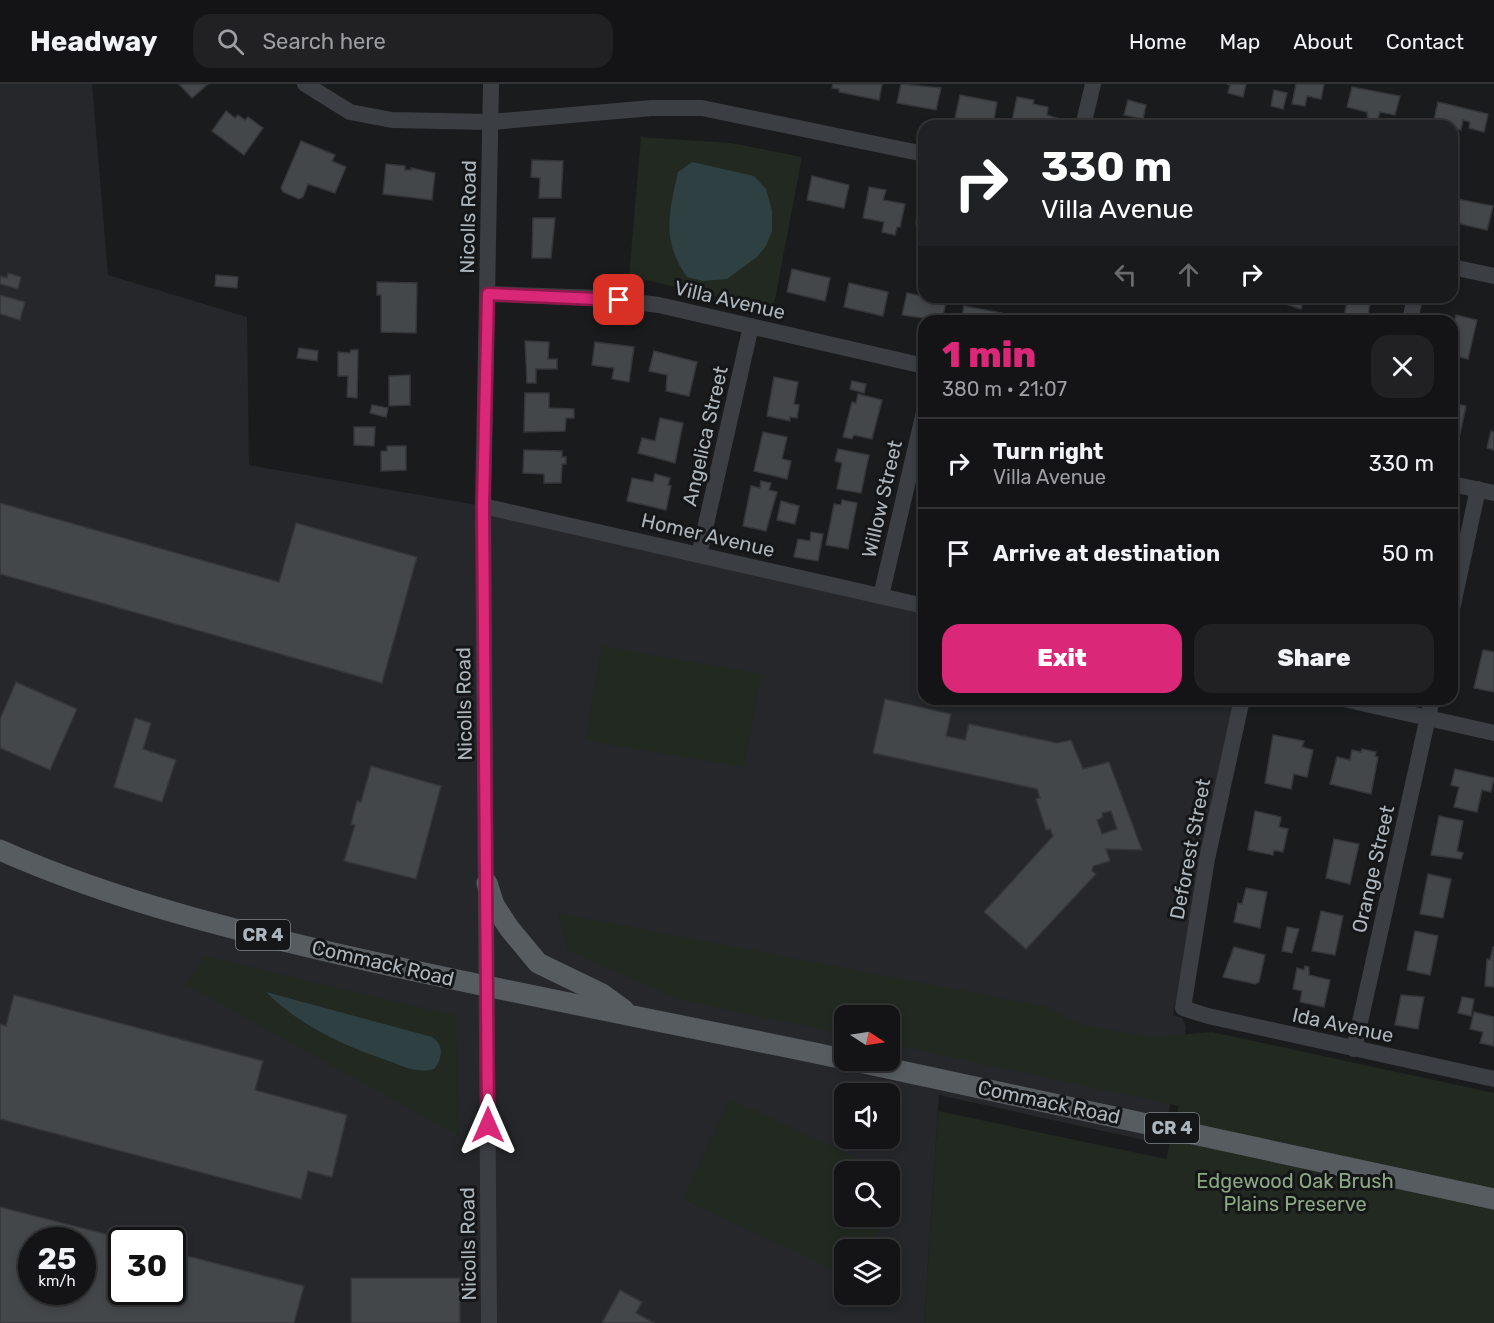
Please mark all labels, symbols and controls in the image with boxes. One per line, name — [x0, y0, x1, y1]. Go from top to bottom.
search box — [193, 14, 613, 68]
text: Headway — [30, 25, 157, 58]
icon: search — [214, 25, 247, 58]
text: Search here — [262, 28, 386, 55]
text: Home — [1129, 29, 1186, 54]
text: Map — [1219, 29, 1260, 54]
text: About — [1293, 29, 1353, 54]
text: Contact — [1386, 29, 1464, 54]
text: 330 m — [1041, 142, 1172, 192]
icon: right — [942, 144, 1020, 222]
street label: Nicolls Road — [455, 160, 481, 274]
text: Villa Avenue — [1041, 193, 1194, 225]
icon: left — [1109, 258, 1142, 291]
icon: ahead — [1172, 258, 1205, 291]
icon: right — [1235, 258, 1268, 291]
pin — [593, 274, 644, 325]
street label: Villa Avenue — [672, 276, 788, 324]
icon: arrive — [602, 283, 635, 316]
text: 1 min — [942, 333, 1036, 376]
button: close — [1371, 335, 1434, 398]
street label: Angelica Street — [677, 363, 733, 508]
text: 380 m · 21:07 — [942, 377, 1067, 401]
street label: Willow Street — [857, 438, 907, 560]
text: Turn right — [993, 438, 1103, 465]
icon: right — [942, 447, 975, 480]
text: 330 m — [1369, 450, 1434, 477]
text: Villa Avenue — [993, 465, 1106, 489]
street label: Homer Avenue — [639, 508, 777, 562]
icon: arrive — [942, 537, 975, 570]
text: Arrive at destination — [993, 540, 1220, 567]
text: 50 m — [1382, 540, 1434, 567]
button: Exit — [942, 624, 1182, 693]
button: Share — [1194, 624, 1434, 693]
street label: Nicolls Road — [451, 647, 477, 761]
street label: Deforest Street — [1165, 776, 1215, 922]
street label: Orange Street — [1347, 803, 1399, 935]
road number: CR 4 — [236, 920, 290, 950]
street label: Commack Road — [310, 935, 456, 991]
street label: Ida Avenue — [1290, 1003, 1396, 1047]
north arrow — [834, 1005, 900, 1071]
map controls — [834, 1005, 900, 1305]
street label: Commack Road — [976, 1075, 1122, 1129]
button: sound — [834, 1083, 900, 1149]
position arrow — [456, 1093, 520, 1157]
road number: CR 4 — [1145, 1113, 1199, 1143]
button: search — [834, 1161, 900, 1227]
park label: Edgewood Oak Brush Plains Preserve — [1196, 1169, 1394, 1216]
street label: Nicolls Road — [455, 1187, 481, 1301]
speed limit sign: 30 — [108, 1227, 186, 1305]
button: layers — [834, 1239, 900, 1305]
text: 25 — [38, 1241, 76, 1277]
text: km/h — [38, 1272, 76, 1290]

